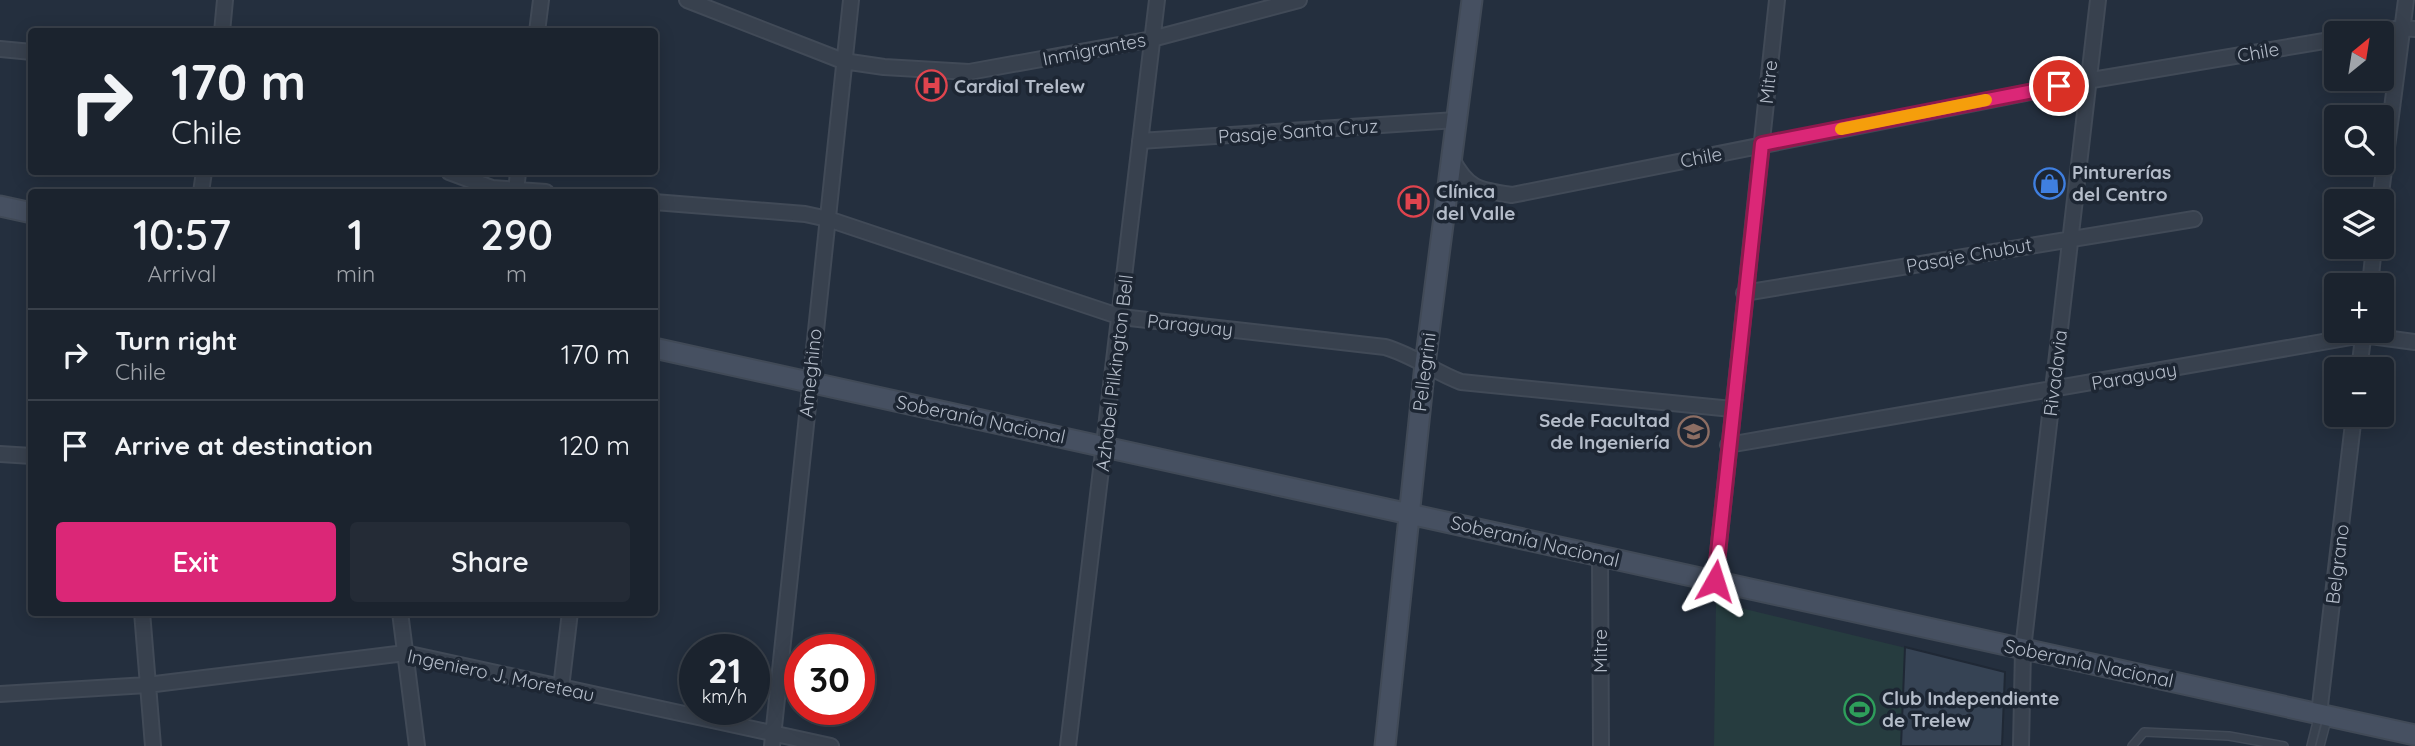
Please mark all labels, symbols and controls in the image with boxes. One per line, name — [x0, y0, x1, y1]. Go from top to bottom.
north arrow — [2324, 21, 2394, 91]
map controls — [2324, 21, 2394, 427]
street label: Inmigrantes — [1040, 27, 1148, 71]
street label: Chile — [2235, 37, 2281, 67]
text: 170 m — [171, 51, 306, 112]
icon: right — [56, 56, 147, 147]
pin — [2029, 56, 2089, 116]
street label: Mitre — [1754, 59, 1782, 105]
icon: arrive — [2040, 67, 2078, 105]
hospital icon: Cardial Trelew — [914, 69, 948, 103]
place label: Cardial Trelew — [954, 74, 1085, 98]
button: search — [2324, 105, 2394, 175]
text: Chile — [171, 112, 242, 152]
street label: Pasaje Santa Cruz — [1217, 113, 1379, 149]
street label: Chile — [1678, 141, 1724, 173]
place label: Pinturerías del Centro — [2072, 160, 2171, 206]
shop icon: Pinturerías del Centro — [2032, 166, 2066, 200]
place label: Clínica del Valle — [1436, 179, 1515, 225]
hospital icon: Clínica del Valle — [1396, 185, 1430, 219]
button: layers — [2324, 189, 2394, 259]
text: 10:57 — [133, 208, 231, 261]
text: 1 — [348, 208, 364, 261]
text: 290 — [480, 208, 553, 261]
street label: Pasaje Chubut — [1904, 232, 2034, 278]
text: Arrival — [148, 259, 216, 288]
text: min — [336, 259, 375, 288]
text: m — [506, 259, 527, 288]
street label: Azhabel Pilkington Bell — [1090, 273, 1138, 473]
button: + — [2324, 273, 2394, 343]
street label: Paraguay — [1146, 309, 1234, 341]
text: Turn right — [115, 324, 237, 357]
street label: Ameghino — [793, 327, 827, 419]
street label: Rivadavia — [2038, 328, 2072, 418]
street label: Pellegrini — [1407, 331, 1441, 413]
icon: right — [56, 336, 94, 374]
text: 170 m — [561, 338, 630, 371]
text: Chile — [115, 357, 166, 386]
street label: Paraguay — [2089, 357, 2179, 395]
button: − — [2324, 357, 2394, 427]
street label: Soberanía Nacional — [894, 389, 1068, 449]
place label: Sede Facultad de Ingeniería — [1539, 408, 1670, 454]
school or university icon: Sede Facultad de Ingeniería — [1676, 414, 1710, 448]
icon: arrive — [56, 427, 94, 465]
text: Arrive at destination — [115, 429, 373, 462]
text: 120 m — [560, 429, 630, 462]
street label: Soberanía Nacional — [1448, 510, 1622, 572]
button: Exit — [56, 522, 336, 602]
button: Share — [350, 522, 630, 602]
street label: Belgrano — [2320, 523, 2354, 605]
position arrow — [1678, 544, 1752, 618]
street label: Mitre — [1588, 629, 1612, 673]
street label: Soberanía Nacional — [2002, 633, 2176, 693]
speed limit sign: 30 — [784, 634, 875, 725]
street label: Ingeniero J. Moreteau — [405, 643, 597, 707]
text: 21 — [708, 648, 741, 692]
text: km/h — [702, 685, 747, 708]
place label: Club Independiente de Trelew — [1882, 686, 2059, 732]
sports icon: Club Independiente de Trelew — [1842, 692, 1876, 726]

